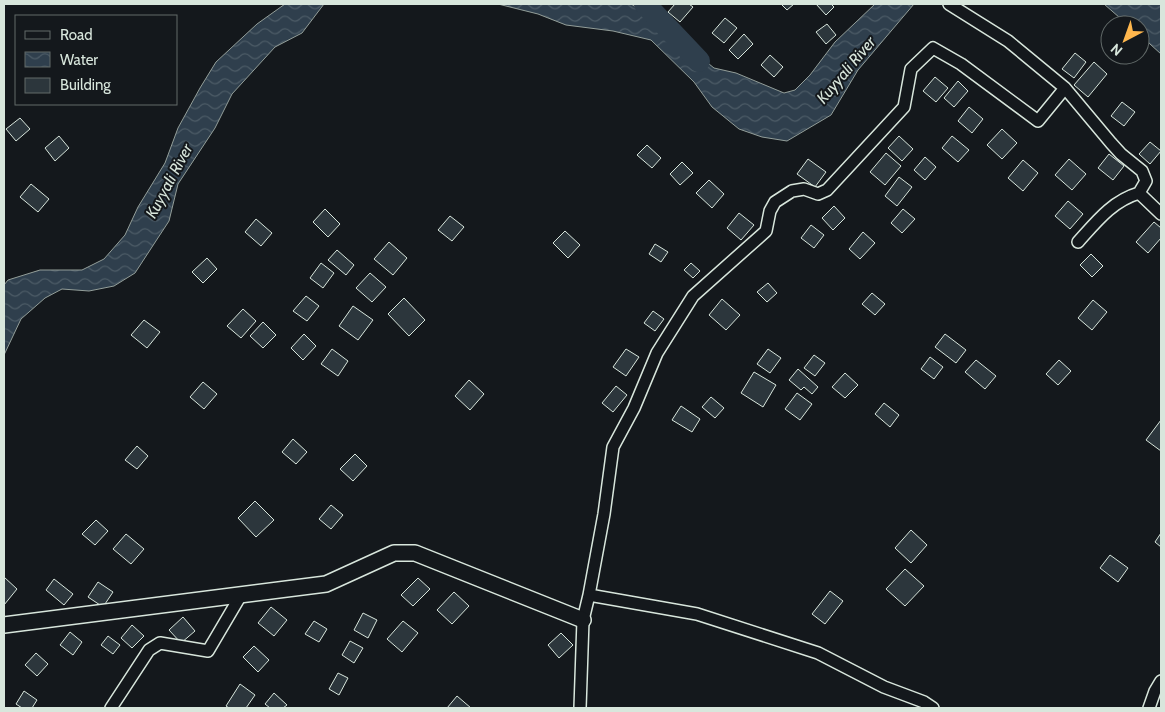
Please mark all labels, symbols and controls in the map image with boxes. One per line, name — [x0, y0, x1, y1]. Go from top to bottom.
legend — [15, 15, 178, 105]
north arrow — [1100, 15, 1150, 65]
text: Road — [60, 26, 93, 44]
water label: Kuyyali River — [813, 32, 880, 107]
text: N — [1107, 40, 1126, 60]
text: Water — [60, 51, 98, 69]
text: Building — [60, 76, 111, 94]
water label: Kuyyali River — [142, 140, 197, 221]

